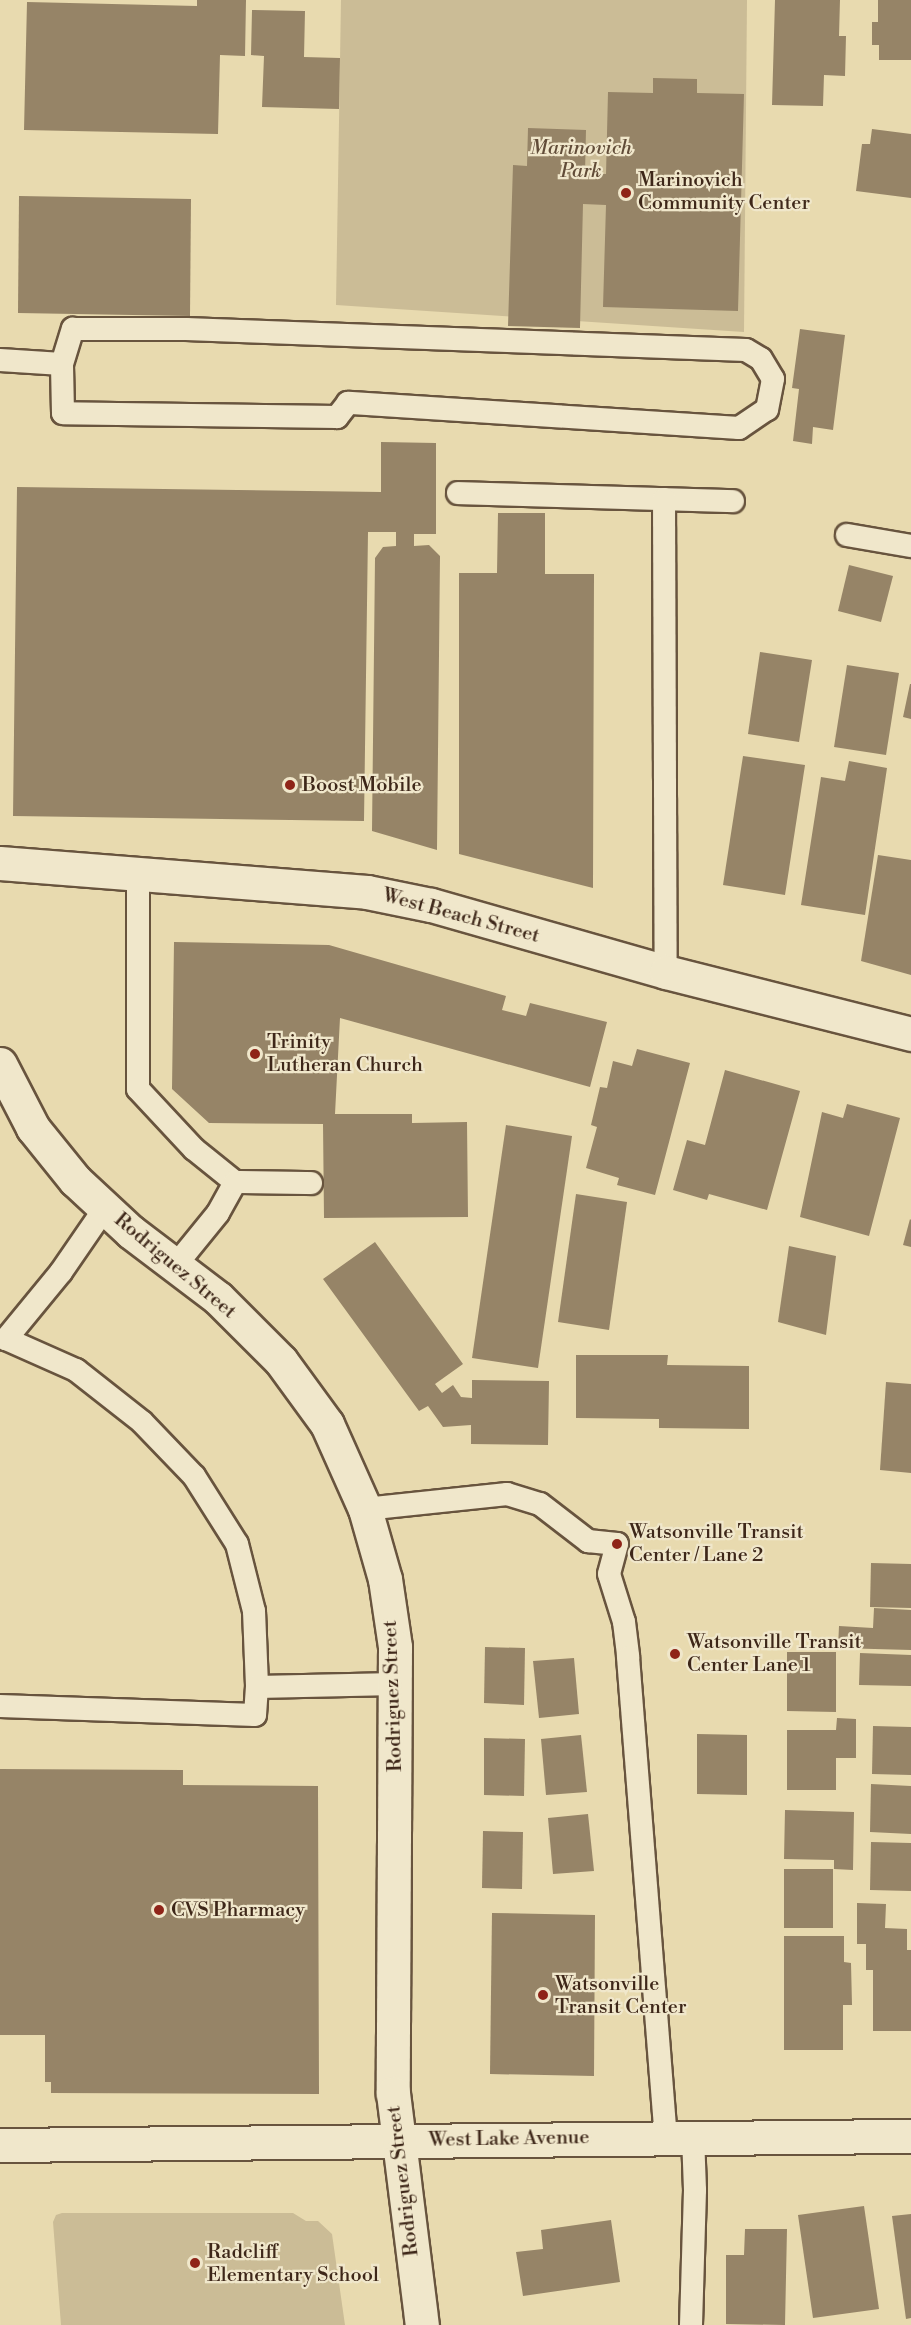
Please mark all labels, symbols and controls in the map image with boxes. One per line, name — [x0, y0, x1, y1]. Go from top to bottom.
park label: Marinovich Park — [530, 137, 632, 184]
place label: Marinovich Community Center — [638, 169, 810, 216]
marker: Marinovich Community Center — [619, 186, 633, 200]
place label: Boost Mobile — [302, 773, 422, 797]
marker: Boost Mobile — [283, 778, 297, 792]
street label: West Beach Street — [380, 883, 542, 949]
place label: Trinity Lutheran Church — [267, 1030, 423, 1077]
marker: Trinity Lutheran Church — [248, 1047, 262, 1061]
street label: Rodriguez Street — [109, 1208, 241, 1324]
place label: Watsonville Transit Center / Lane 2 — [629, 1520, 803, 1567]
marker: Watsonville Transit Center / Lane 2 — [610, 1537, 624, 1551]
street label: Rodriguez Street — [378, 1620, 408, 1772]
place label: Watsonville Transit Center Lane 1 — [687, 1630, 861, 1677]
marker: Watsonville Transit Center Lane 1 — [668, 1647, 682, 1661]
place label: CVS Pharmacy — [171, 1898, 305, 1922]
marker: CVS Pharmacy — [152, 1903, 166, 1917]
place label: Watsonville Transit Center — [555, 1972, 687, 2019]
marker: Watsonville Transit Center — [536, 1988, 550, 2002]
street label: Rodriguez Street — [382, 2104, 424, 2258]
street label: West Lake Avenue — [428, 2126, 590, 2152]
place label: Radcliff Elementary School — [207, 2240, 379, 2287]
marker: Radcliff Elementary School — [188, 2256, 202, 2270]

